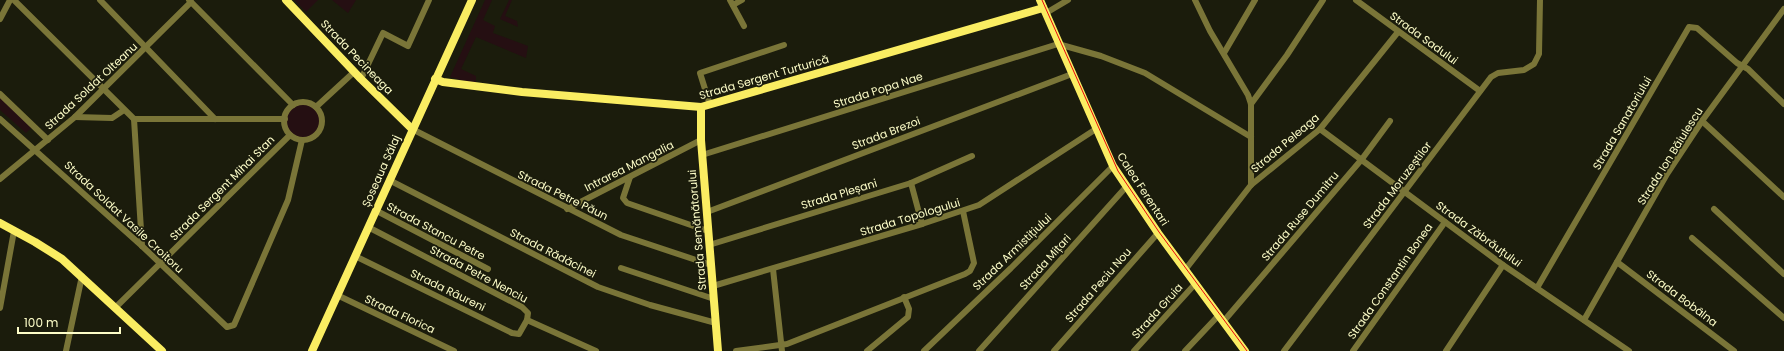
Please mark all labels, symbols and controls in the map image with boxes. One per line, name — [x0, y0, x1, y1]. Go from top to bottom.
street label: Strada Sadului — [1387, 8, 1462, 68]
street label: Strada Pecineaga — [317, 16, 397, 98]
street label: Strada Soldat Olteanu — [41, 39, 141, 133]
street label: Strada Sergent Turturică — [697, 51, 831, 103]
street label: Strada Popa Nae — [831, 68, 925, 112]
street label: Strada Sanatoriului — [1589, 73, 1655, 173]
street label: Strada Ion Băiulescu — [1633, 104, 1707, 208]
street label: Strada Peleaga — [1247, 110, 1323, 176]
street label: Strada Brezoi — [849, 112, 923, 153]
street label: Strada Sergent Mihai Stan — [166, 132, 278, 244]
street label: Șoseaua Sălaj — [358, 132, 404, 210]
street label: Intrarea Mangalia — [582, 137, 676, 195]
street label: Strada Moruzeștilor — [1359, 138, 1435, 232]
street label: Calea Ferentari — [1113, 149, 1173, 229]
street label: Strada Soldat Vasile Croitoru — [61, 157, 187, 277]
street label: Strada Petre Păun — [515, 166, 611, 224]
street label: Strada Ruse Dumitru — [1258, 168, 1342, 264]
street label: Strada Semănătorului — [684, 169, 710, 291]
street label: Strada Pleșani — [799, 175, 879, 213]
street label: Strada Topologului — [858, 194, 962, 240]
street label: Strada Zăbrăuțului — [1433, 197, 1525, 271]
street label: Strada Stancu Petre — [384, 198, 488, 264]
street label: Strada Armistițiului — [969, 210, 1055, 294]
street label: Strada Constantin Bonea — [1344, 220, 1436, 342]
street label: Strada Rădăcinei — [507, 224, 599, 282]
street label: Strada Mițari — [1016, 230, 1075, 293]
street label: Strada Petre Nenciu — [427, 241, 531, 307]
street label: Strada Peciu Nou — [1061, 244, 1135, 326]
street label: Strada Râureni — [408, 265, 488, 315]
street label: Strada Bobâlna — [1643, 266, 1721, 330]
street label: Strada Gruia — [1128, 280, 1186, 342]
street label: Strada Florica — [362, 291, 438, 337]
scale bar — [18, 309, 120, 335]
text: 100 m — [24, 314, 58, 331]

